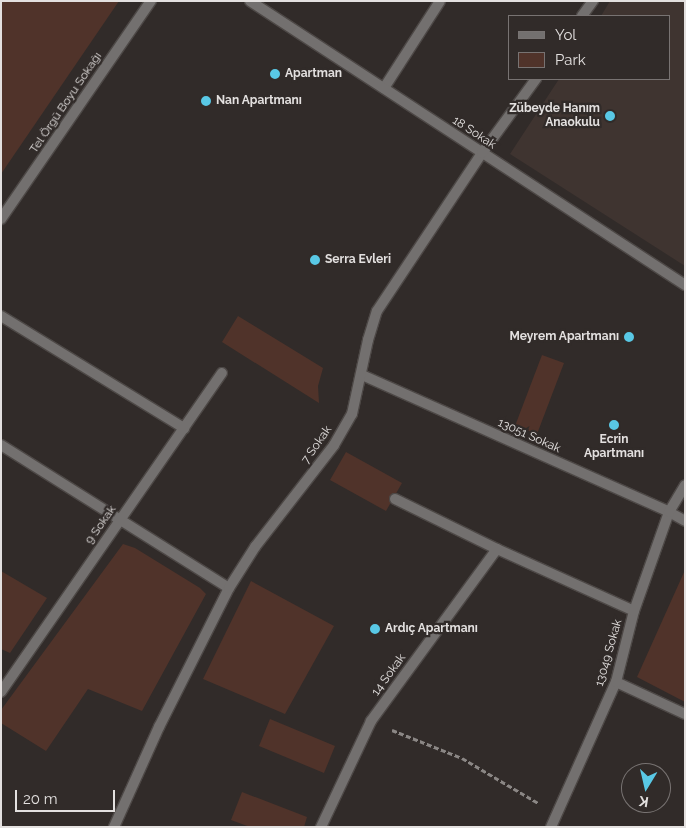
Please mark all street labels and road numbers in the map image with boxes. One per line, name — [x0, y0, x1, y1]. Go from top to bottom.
street label: Tel Örgü Boyu Sokağı — [27, 50, 105, 156]
street label: 18 Sokak — [450, 114, 498, 152]
street label: 13051 Sokak — [495, 416, 563, 456]
street label: 7 Sokak — [299, 423, 335, 467]
street label: 9 Sokak — [83, 503, 119, 547]
street label: 13049 Sokak — [593, 618, 625, 688]
street label: 14 Sokak — [369, 651, 409, 699]

